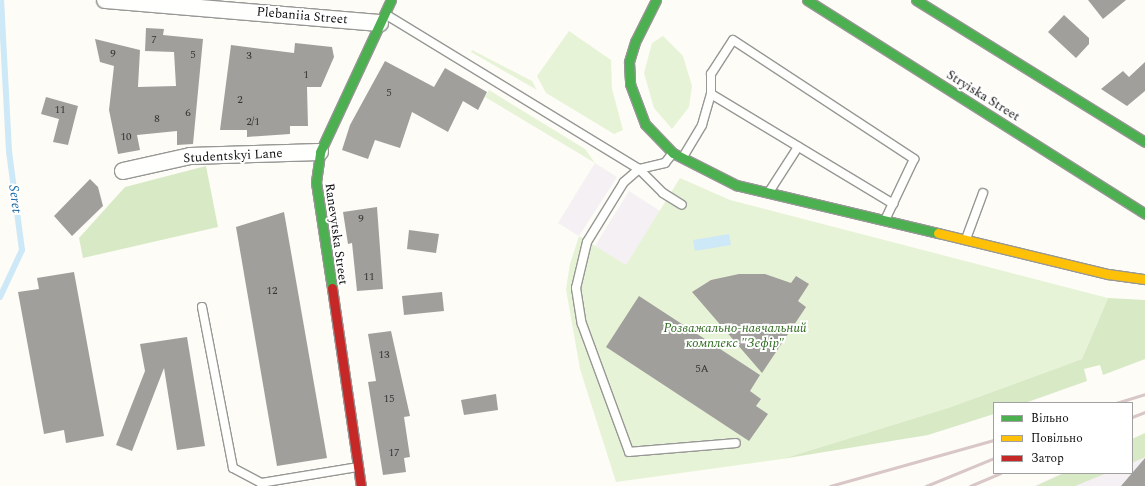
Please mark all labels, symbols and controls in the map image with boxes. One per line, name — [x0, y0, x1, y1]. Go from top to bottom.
street label: Plebaniia Street — [256, 4, 348, 28]
house number: 7 — [151, 33, 157, 47]
house number: 9 — [110, 47, 116, 61]
house number: 5 — [190, 48, 196, 62]
house number: 3 — [246, 49, 252, 63]
street label: Stryiska Street — [943, 67, 1023, 125]
house number: 1 — [303, 68, 309, 82]
house number: 5 — [386, 86, 392, 100]
house number: 2 — [237, 93, 243, 107]
house number: 11 — [55, 103, 65, 117]
house number: 6 — [185, 106, 191, 120]
house number: 8 — [154, 112, 160, 126]
house number: 2/1 — [246, 115, 260, 129]
house number: 10 — [121, 130, 131, 144]
street label: Studentskyi Lane — [183, 146, 283, 166]
street label: Ranevytska Street — [321, 182, 351, 286]
water label: Seret — [5, 184, 25, 214]
house number: 9 — [358, 212, 364, 226]
house number: 11 — [364, 270, 374, 284]
house number: 12 — [267, 284, 277, 298]
park label: Розважально-навчальний комплекс "Зефір" — [663, 321, 807, 352]
house number: 13 — [379, 348, 389, 362]
house number: 5А — [695, 362, 709, 376]
house number: 15 — [384, 392, 394, 406]
legend — [993, 402, 1133, 474]
text: Вільно — [1031, 409, 1069, 428]
text: Повільно — [1031, 429, 1083, 448]
house number: 17 — [389, 446, 399, 460]
text: Затор — [1031, 449, 1064, 468]

